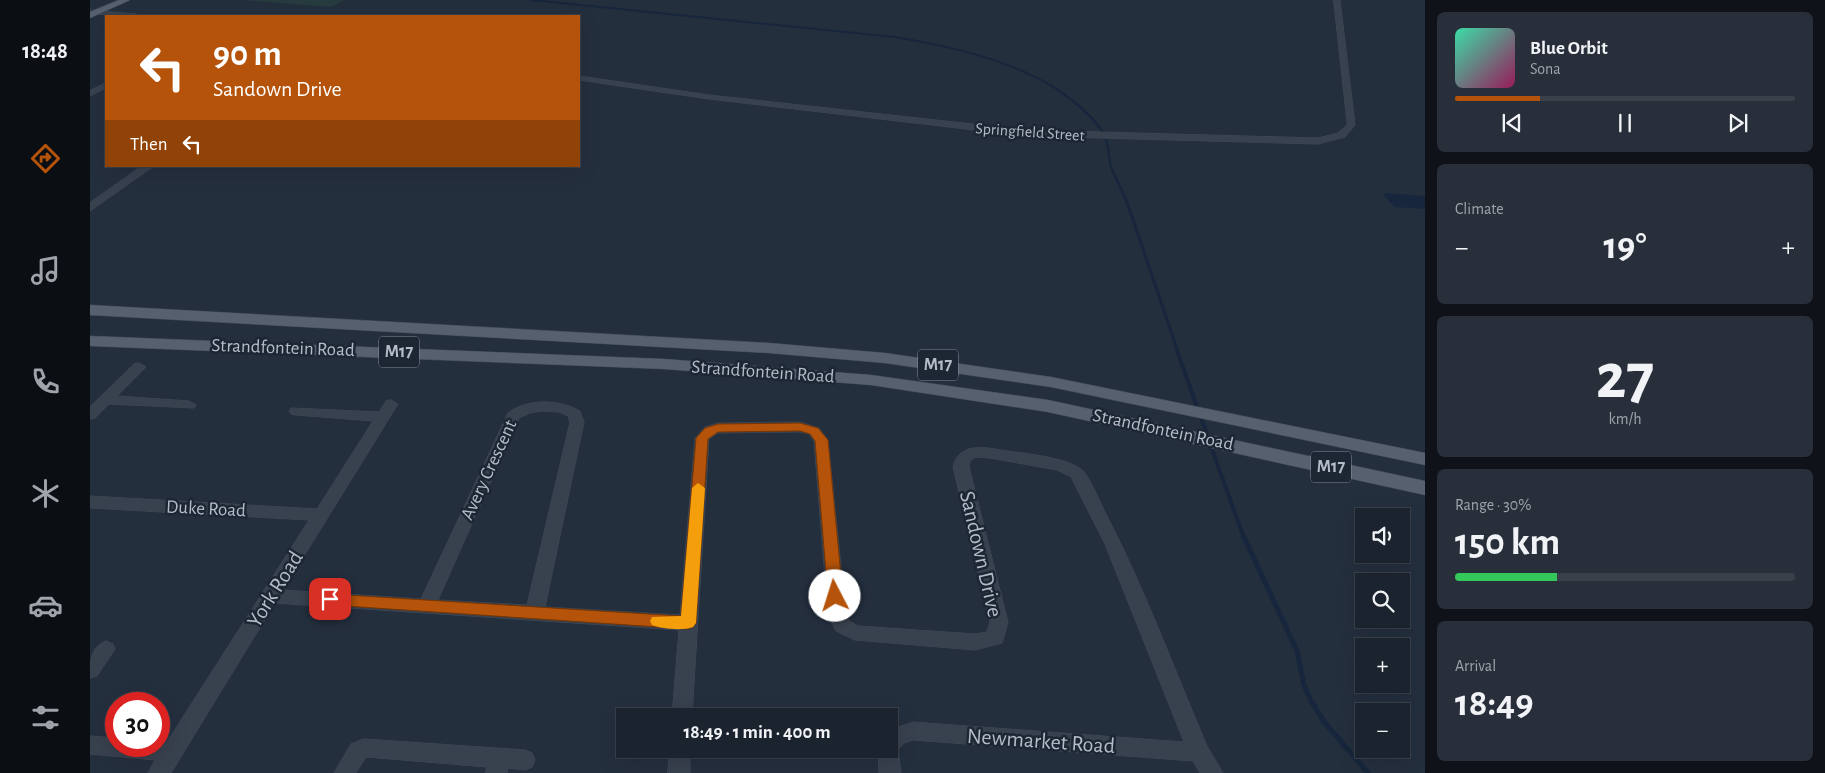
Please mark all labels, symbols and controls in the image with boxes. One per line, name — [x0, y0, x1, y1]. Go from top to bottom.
icon: left — [130, 35, 195, 100]
text: 90 m — [213, 37, 282, 72]
text: Blue Orbit — [1530, 39, 1608, 58]
text: 18:48 — [22, 40, 68, 62]
text: Sona — [1530, 61, 1561, 77]
text: Sandown Drive — [213, 78, 342, 100]
icon: previous — [1498, 109, 1526, 137]
icon: pause — [1611, 109, 1639, 137]
icon: next — [1724, 109, 1752, 137]
street label: Springfield Street — [975, 120, 1085, 144]
icon: left — [178, 130, 206, 158]
text: Then — [130, 135, 168, 154]
icon: directions — [28, 141, 63, 176]
text: Climate — [1455, 201, 1504, 217]
text: 19° — [1603, 228, 1647, 266]
text: − — [1455, 234, 1468, 262]
text: + — [1782, 234, 1795, 262]
icon: music — [28, 253, 63, 288]
street label: Strandfontein Road — [211, 336, 355, 360]
road number: M17 — [379, 337, 419, 368]
text: 27 — [1596, 345, 1654, 410]
road number: M17 — [918, 350, 958, 380]
street label: Strandfontein Road — [691, 358, 835, 386]
icon: phone — [28, 364, 63, 399]
street label: Strandfontein Road — [1091, 406, 1235, 454]
text: km/h — [1608, 411, 1642, 427]
street label: Avery Crescent — [458, 417, 520, 523]
road number: M17 — [1311, 452, 1351, 482]
icon: climate — [28, 476, 63, 511]
street label: Sandown Drive — [956, 489, 1006, 619]
street label: Duke Road — [166, 497, 247, 521]
text: Range · 30% — [1455, 497, 1531, 513]
map controls — [1355, 508, 1410, 758]
button: sound — [1355, 508, 1410, 563]
text: 150 km — [1455, 524, 1560, 562]
street label: York Road — [243, 547, 307, 631]
position arrow — [808, 569, 860, 621]
button: search — [1355, 573, 1410, 628]
pin — [309, 578, 351, 620]
icon: arrive — [316, 585, 344, 613]
icon: car — [28, 588, 63, 623]
button: + — [1355, 638, 1410, 693]
text: Arrival — [1455, 658, 1496, 674]
text: 18:49 — [1455, 685, 1534, 723]
speed limit sign: 30 — [105, 692, 170, 757]
icon: filters — [28, 700, 63, 735]
button: − — [1355, 703, 1410, 758]
text: 18:49 · 1 min · 400 m — [683, 723, 831, 742]
street label: Newmarket Road — [966, 725, 1116, 757]

